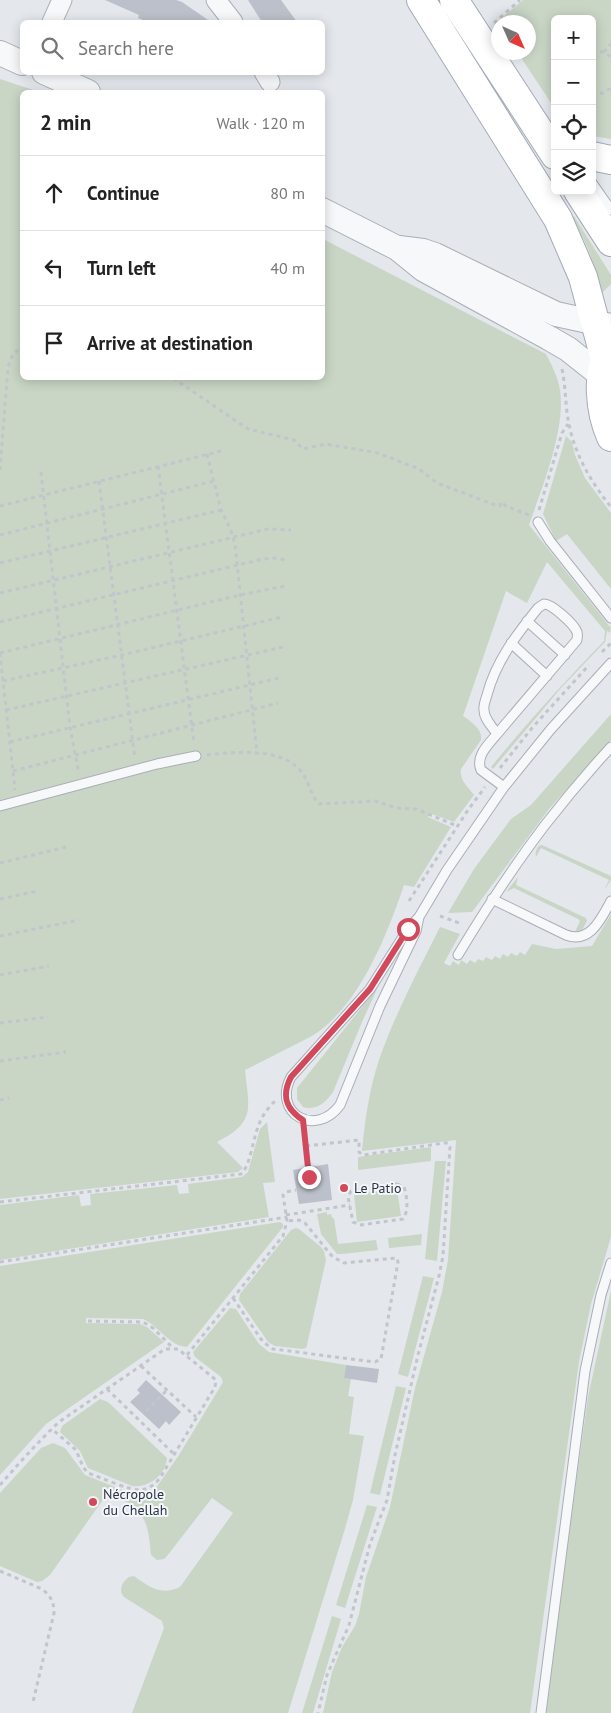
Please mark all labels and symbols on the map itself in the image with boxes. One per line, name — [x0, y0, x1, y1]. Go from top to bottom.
north arrow — [491, 15, 536, 60]
route start — [397, 918, 420, 941]
route end — [298, 1166, 321, 1189]
place label: Le Patio — [354, 1179, 402, 1197]
marker: Le Patio — [338, 1182, 350, 1194]
place label: Nécropole du Chellah — [103, 1485, 167, 1519]
marker: Nécropole du Chellah — [87, 1496, 99, 1508]

